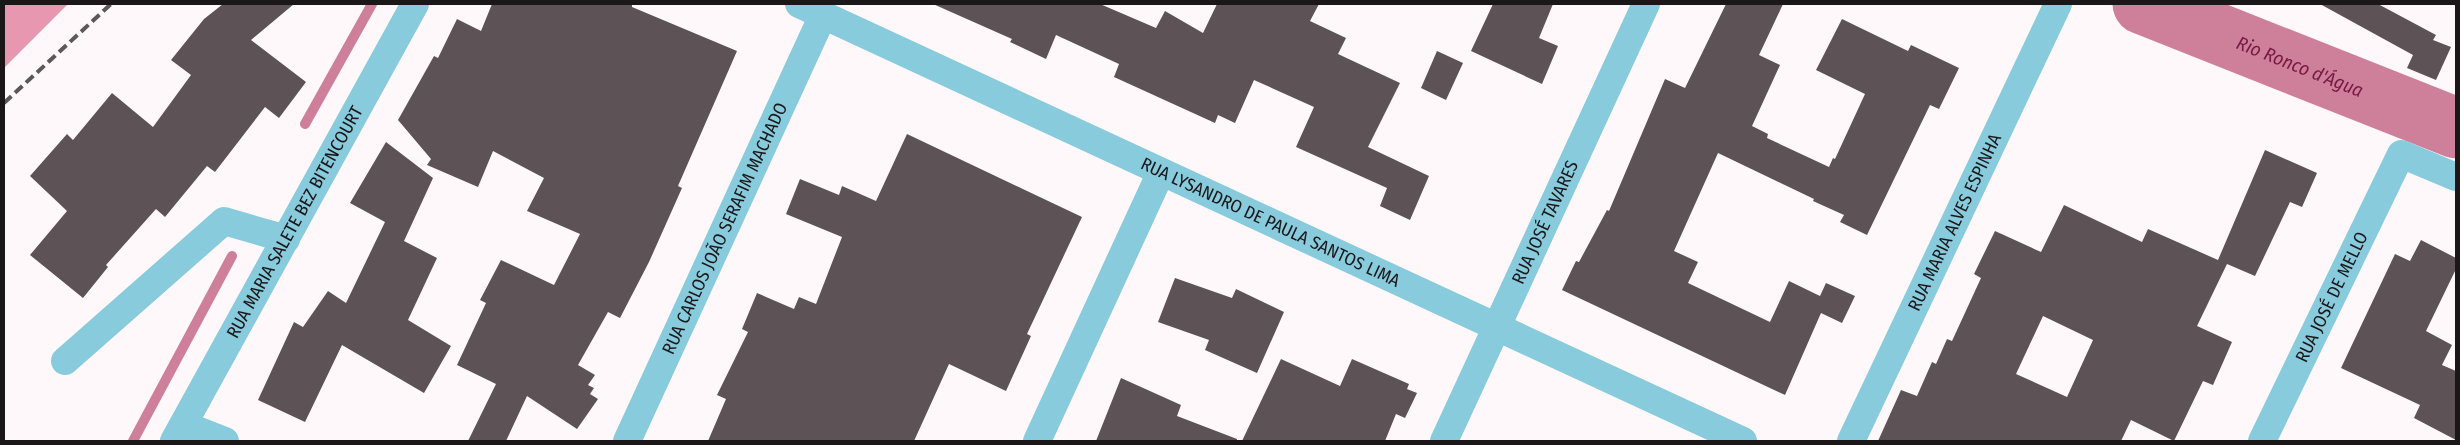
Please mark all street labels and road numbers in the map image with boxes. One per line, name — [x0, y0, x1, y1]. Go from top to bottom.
street label: RUA CARLOS JOÃO SERAFIM MACHADO — [657, 99, 792, 358]
street label: RUA MARIA SALETE BEZ BITENCOURT — [222, 102, 368, 342]
street label: RUA MARIA ALVES ESPINHA — [1903, 130, 2006, 315]
street label: RUA LYSANDRO DE PAULA SANTOS LIMA — [1137, 153, 1404, 292]
street label: RUA JOSÉ TAVARES — [1507, 157, 1583, 288]
street label: RUA JOSÉ DE MELLO — [2291, 228, 2373, 366]

